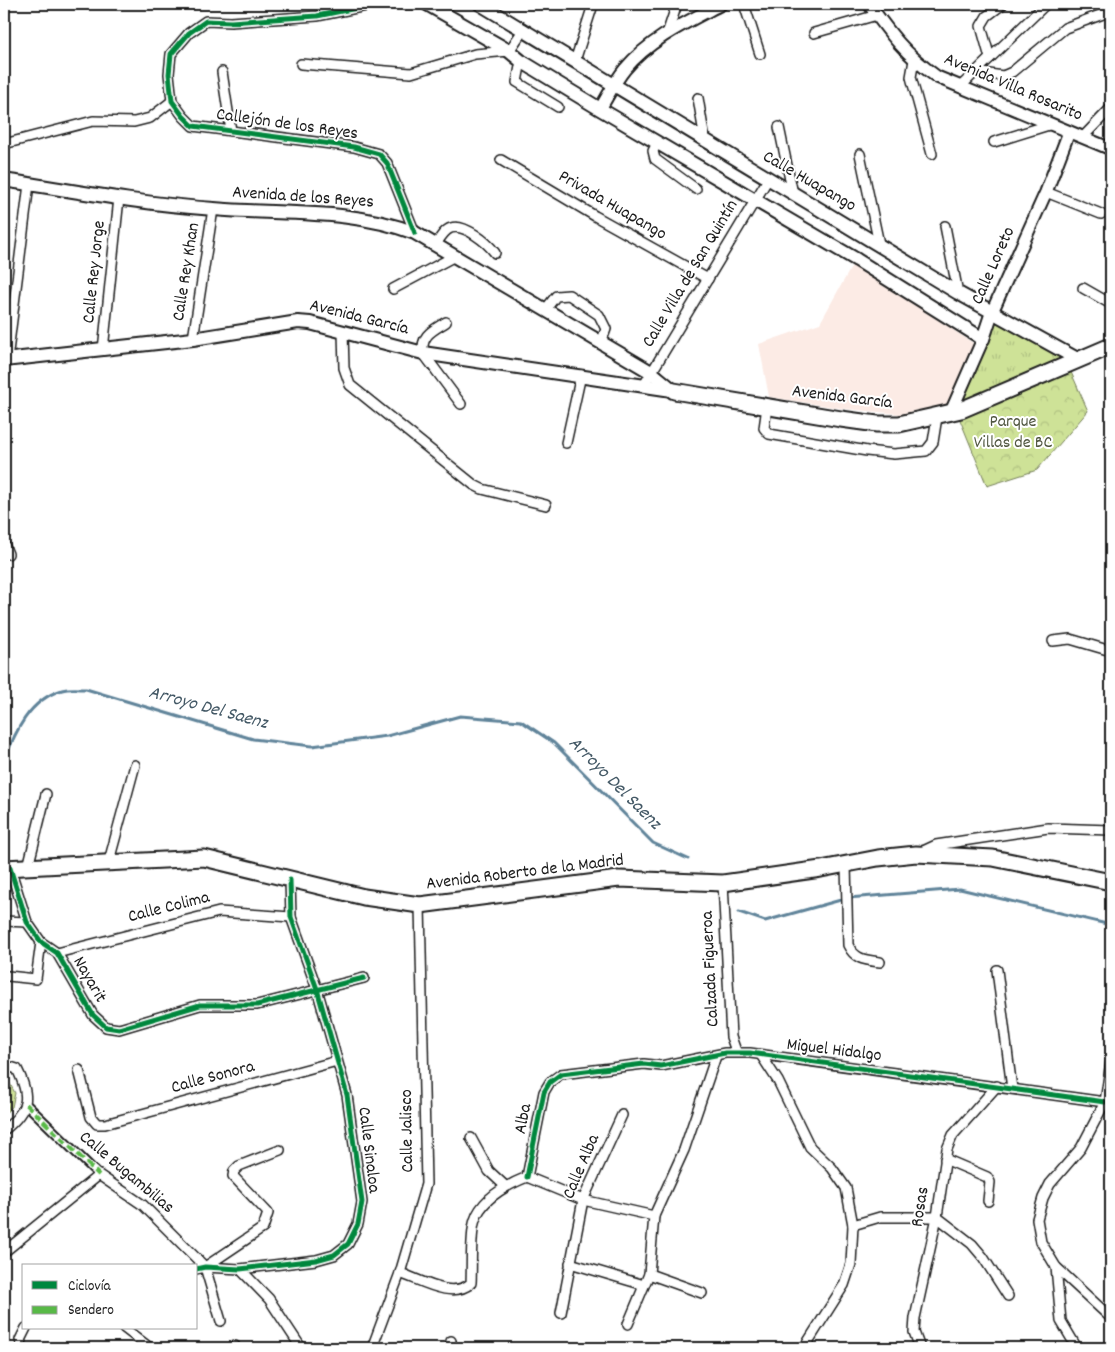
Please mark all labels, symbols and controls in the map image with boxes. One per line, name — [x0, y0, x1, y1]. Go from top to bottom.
street label: Avenida Villa Rosarito — [940, 48, 1086, 128]
street label: Callejón de los Reyes — [214, 103, 360, 147]
street label: Calle Huapango — [758, 145, 860, 219]
street label: Privada Huapango — [553, 165, 671, 247]
street label: Avenida de los Reyes — [231, 181, 375, 215]
street label: Calle Villa de San Quintín — [637, 195, 745, 353]
street label: Calle Rey Jorge — [77, 219, 113, 325]
street label: Calle Rey Khan — [167, 221, 207, 323]
street label: Calle Loreto — [966, 223, 1022, 309]
street label: Avenida García — [307, 294, 412, 342]
street label: Avenida García — [790, 379, 894, 417]
park label: Parque Villas de BC — [974, 410, 1052, 456]
water label: Arroyo Del Saenz — [146, 680, 271, 738]
water label: Arroyo Del Saenz — [561, 731, 667, 837]
street label: Avenida Roberto de la Madrid — [425, 848, 625, 898]
street label: Calle Colima — [126, 886, 213, 930]
street label: Calzada Figueroa — [695, 910, 727, 1028]
street label: Nayarit — [66, 952, 112, 1008]
street label: Miguel Hidalgo — [785, 1033, 883, 1069]
street label: Calle Sonora — [169, 1055, 258, 1101]
street label: Calle Jalisco — [395, 1089, 421, 1173]
street label: Alba — [509, 1101, 539, 1136]
street label: Calle Sinaloa — [350, 1105, 386, 1195]
street label: Calle Bugambilias — [73, 1126, 179, 1220]
street label: Calle Alba — [557, 1130, 607, 1203]
street label: Rosas — [905, 1185, 937, 1229]
legend — [22, 1264, 198, 1330]
text: Ciclovía — [68, 1276, 111, 1298]
text: Sendero — [68, 1300, 114, 1322]

